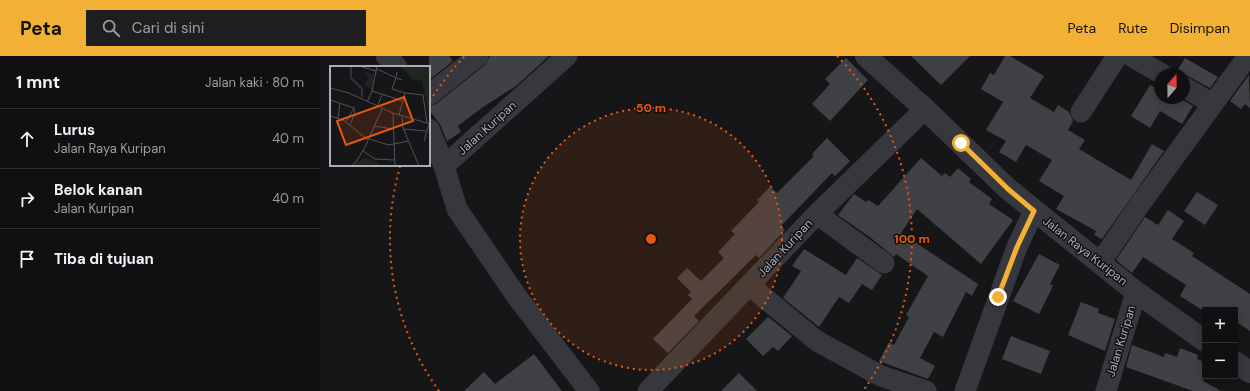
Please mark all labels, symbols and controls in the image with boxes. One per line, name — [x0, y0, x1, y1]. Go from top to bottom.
search box — [86, 10, 366, 46]
text: Peta — [20, 16, 62, 41]
icon: search — [100, 17, 122, 39]
text: Cari di sini — [132, 18, 204, 38]
text: Peta — [1068, 19, 1096, 37]
text: Rute — [1118, 19, 1148, 37]
text: Disimpan — [1170, 19, 1230, 37]
inset map — [330, 66, 430, 166]
north arrow — [1154, 68, 1190, 104]
text: 1 mnt — [16, 71, 60, 93]
text: Jalan kaki · 80 m — [205, 74, 304, 91]
street label: Jalan Kuripan — [454, 97, 520, 159]
text: 50 m — [636, 100, 666, 116]
text: Lurus — [54, 120, 95, 140]
icon: ahead — [16, 128, 38, 150]
text: 40 m — [272, 130, 304, 147]
route start — [952, 134, 970, 152]
text: Jalan Raya Kuripan — [54, 140, 166, 157]
text: Belok kanan — [54, 180, 142, 200]
icon: right — [16, 188, 38, 210]
text: 40 m — [272, 190, 304, 207]
text: Jalan Kuripan — [54, 200, 134, 217]
street label: Jalan Raya Kuripan — [1039, 213, 1131, 289]
street label: Jalan Kuripan — [754, 215, 816, 280]
text: 100 m — [894, 231, 930, 247]
centre of rings — [644, 232, 658, 246]
icon: arrive — [16, 248, 38, 270]
text: Tiba di tujuan — [54, 249, 154, 269]
route end — [989, 288, 1007, 306]
street label: Jalan Kuripan — [1103, 303, 1139, 379]
map controls — [1202, 307, 1238, 379]
button: + — [1202, 307, 1238, 343]
button: − — [1202, 343, 1238, 379]

